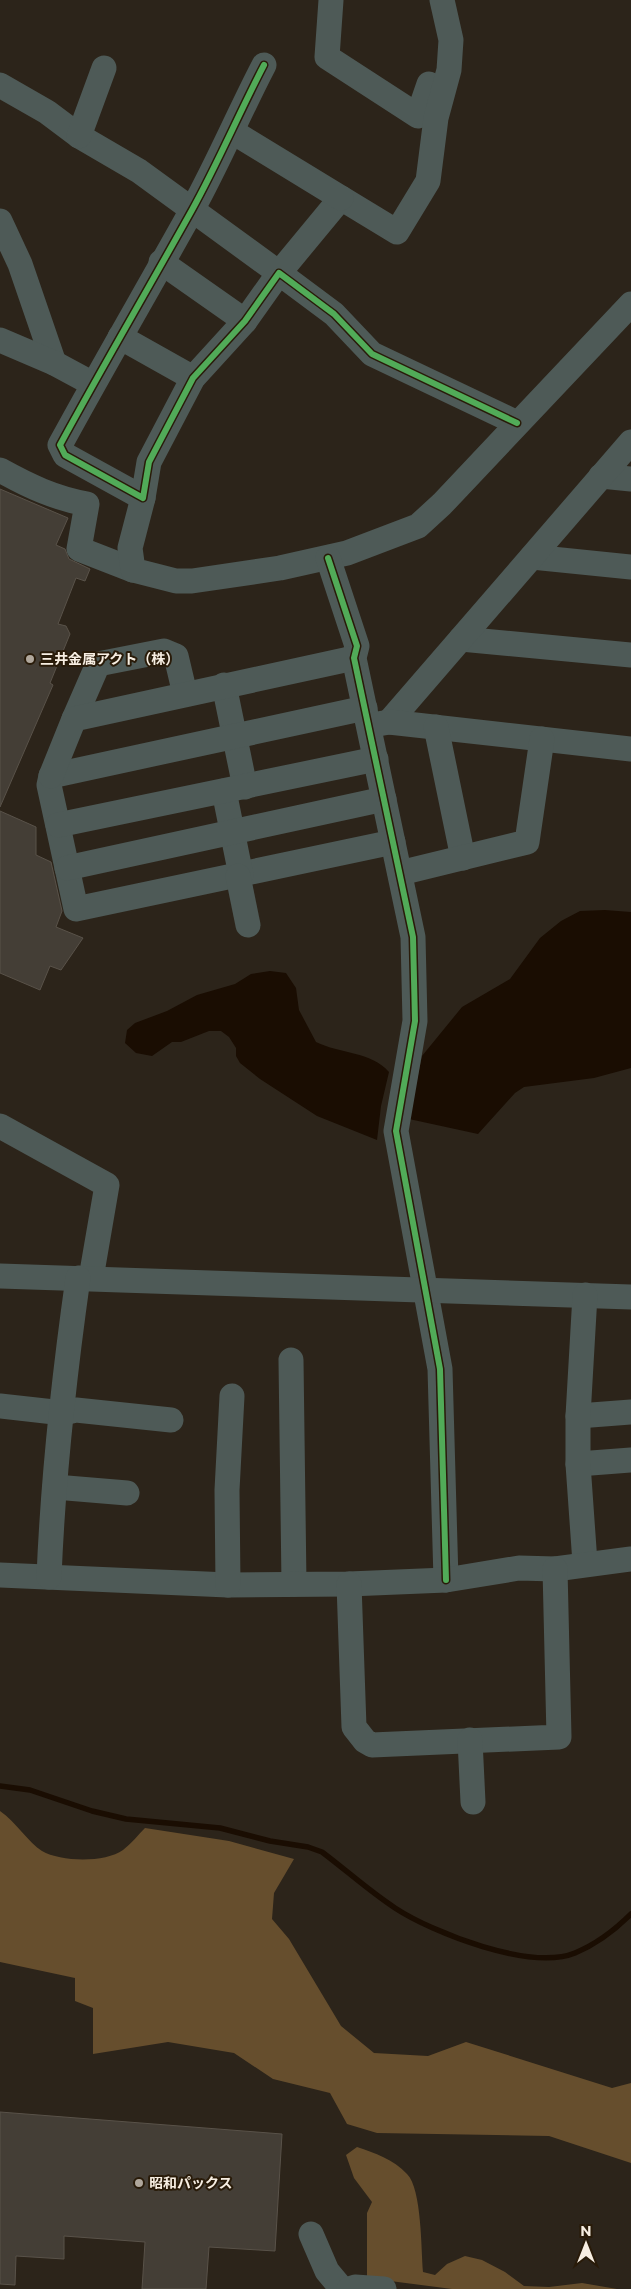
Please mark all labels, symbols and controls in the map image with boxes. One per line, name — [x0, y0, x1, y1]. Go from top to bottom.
place label: 三井金属アクト（株） — [40, 650, 179, 668]
marker: 三井金属アクト（株） — [24, 653, 36, 665]
place label: 昭和パックス — [149, 2174, 233, 2192]
marker: 昭和パックス — [133, 2177, 145, 2189]
north arrow — [561, 2219, 611, 2269]
text: N — [580, 2222, 592, 2240]

